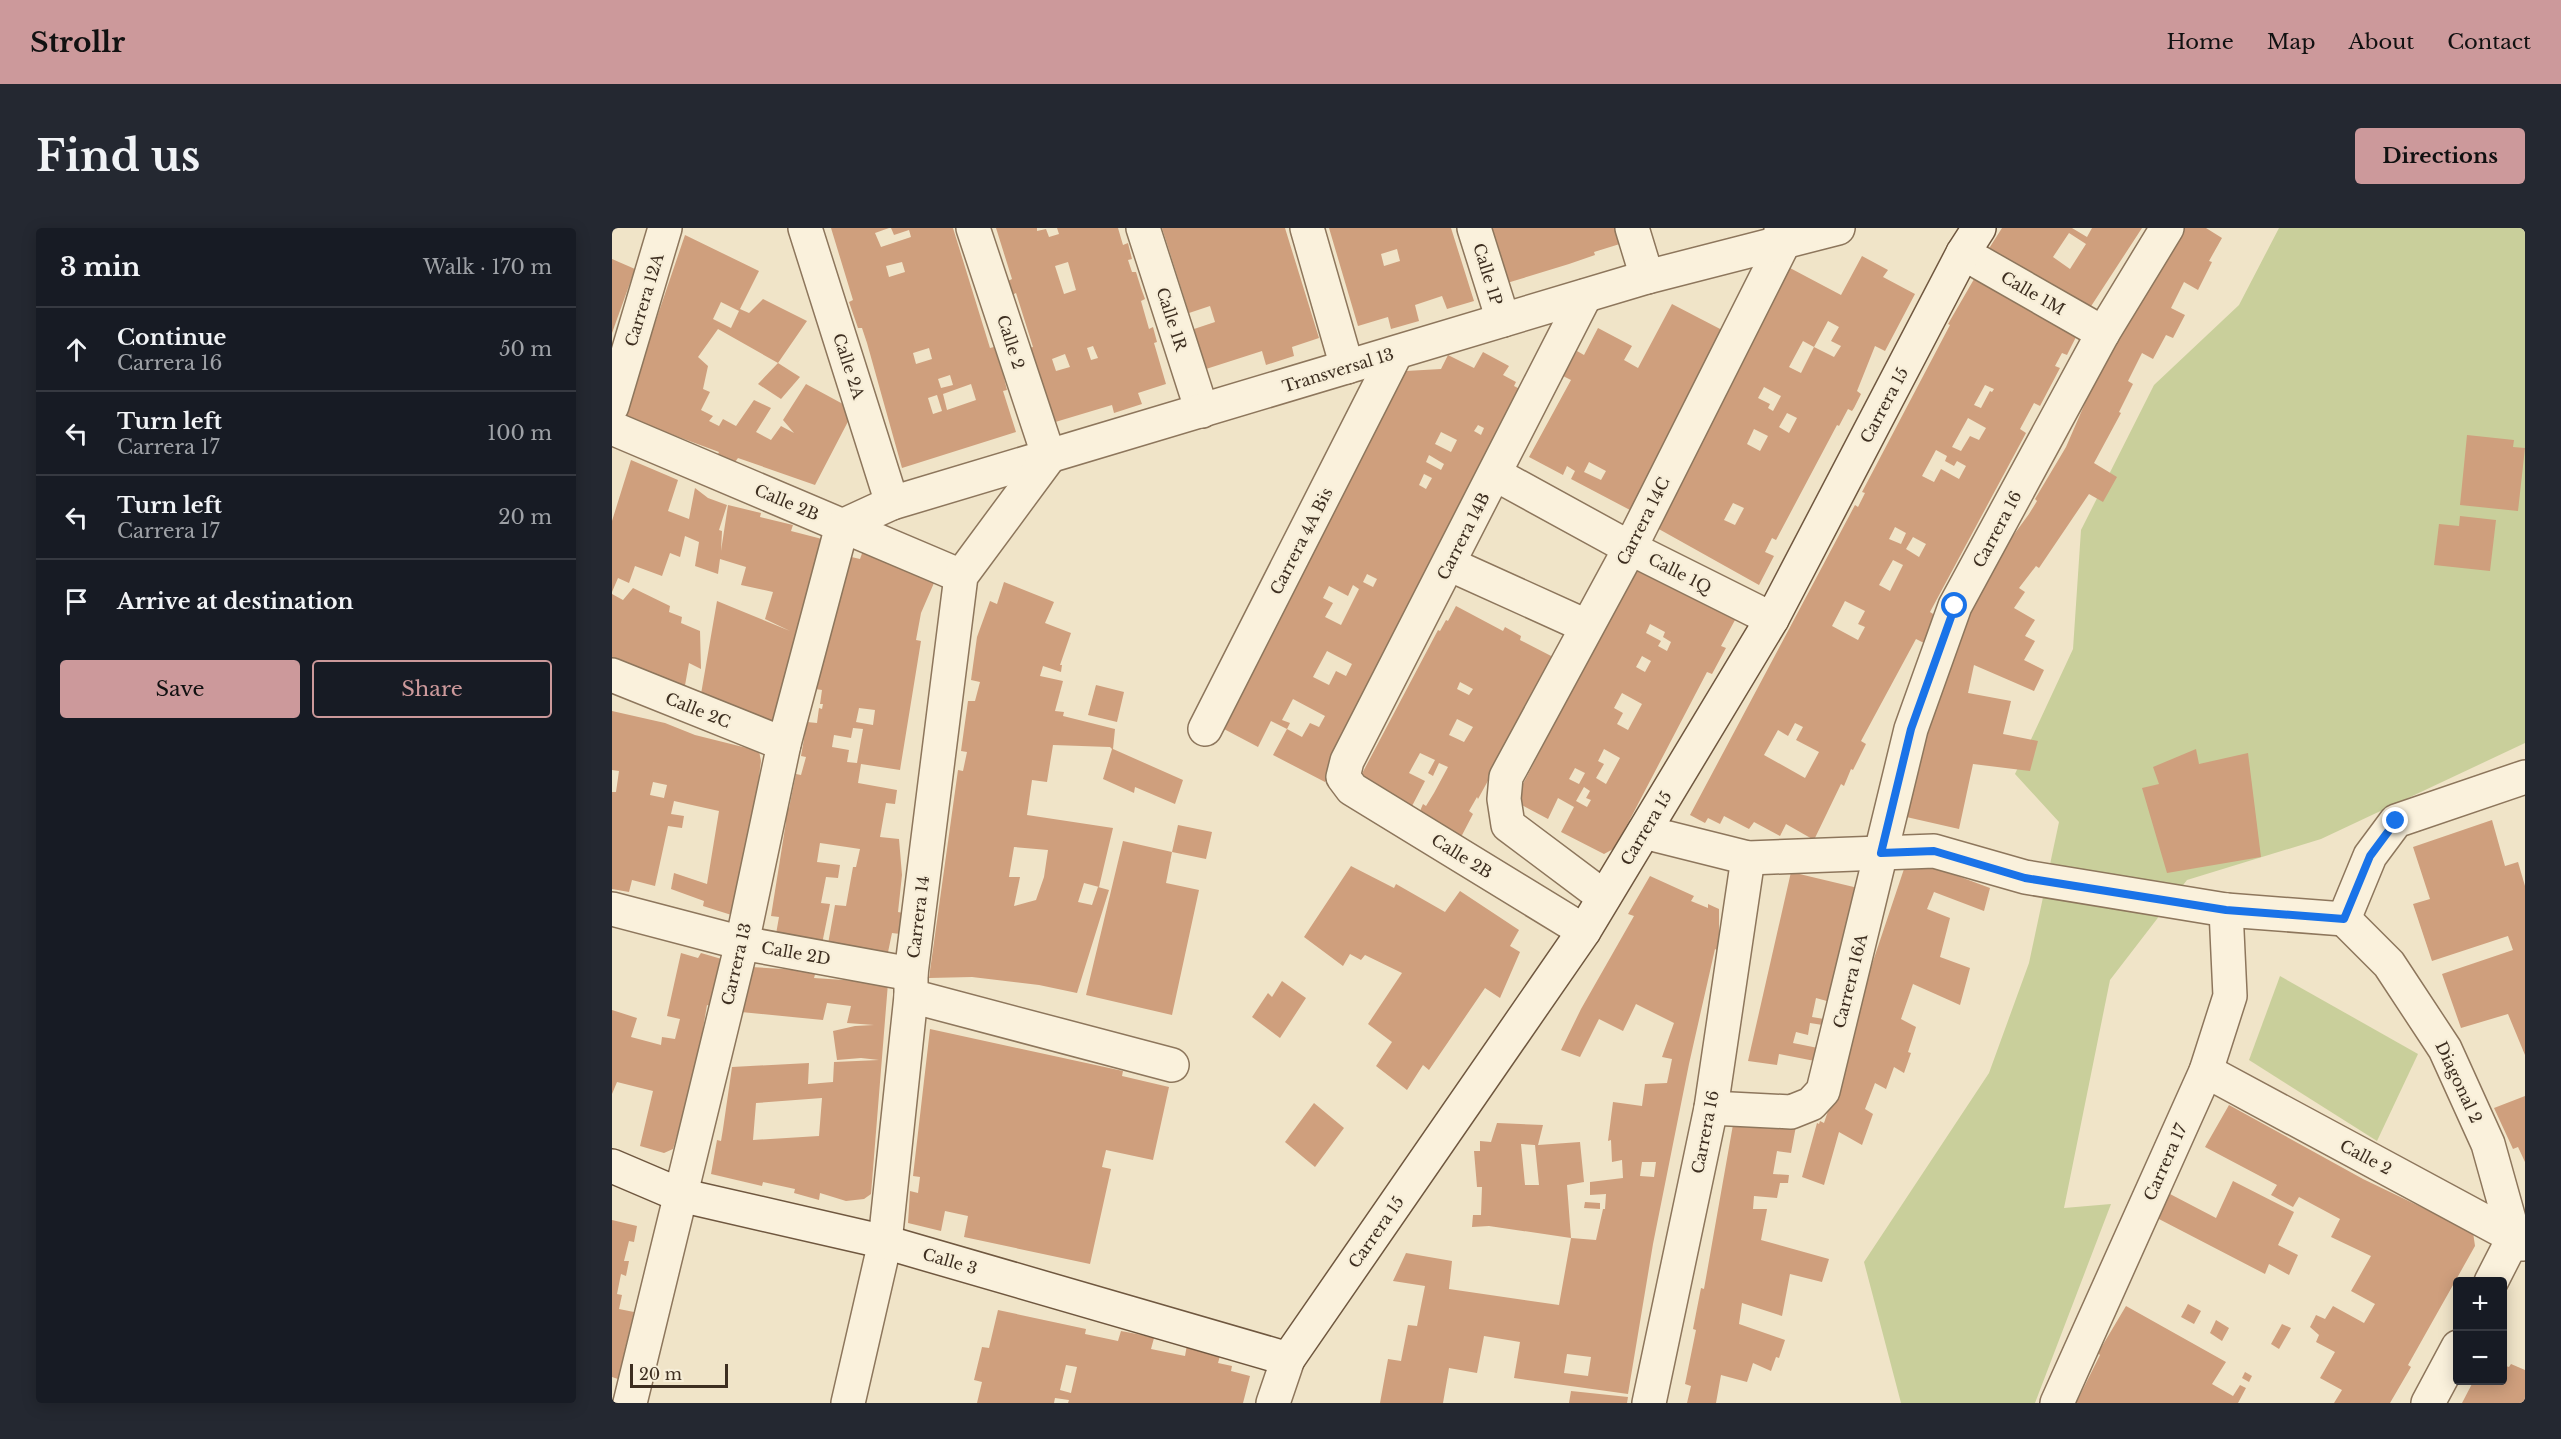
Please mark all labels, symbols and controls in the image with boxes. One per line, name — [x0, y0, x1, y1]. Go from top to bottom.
text: Strollr — [30, 25, 125, 60]
text: Home — [2167, 29, 2234, 55]
text: Map — [2267, 29, 2315, 55]
text: About — [2348, 29, 2414, 55]
text: Contact — [2447, 29, 2531, 55]
button: Directions — [2355, 128, 2525, 184]
text: Find us — [36, 130, 200, 182]
street label: Calle 1P — [1469, 240, 1507, 308]
street label: Carrera 12A — [620, 250, 668, 349]
text: 3 min — [60, 251, 141, 283]
text: Walk · 170 m — [423, 255, 552, 279]
street label: Calle 1M — [1997, 267, 2069, 319]
street label: Calle 1R — [1152, 285, 1192, 355]
street label: Calle 2 — [993, 312, 1029, 372]
text: Continue — [117, 324, 226, 351]
street label: Calle 2A — [829, 331, 869, 402]
icon: ahead — [60, 333, 93, 366]
text: 50 m — [499, 337, 552, 361]
street label: Transversal 13 — [1280, 344, 1396, 396]
text: Carrera 16 — [117, 351, 222, 375]
street label: Carrera 15 — [1856, 364, 1912, 446]
text: Turn left — [117, 408, 222, 435]
icon: left — [60, 417, 93, 450]
text: 100 m — [487, 421, 552, 445]
text: Carrera 17 — [117, 435, 220, 459]
street label: Carrera 14C — [1612, 474, 1674, 568]
street label: Calle 2B — [752, 480, 822, 524]
street label: Carrera 4A Bis — [1265, 484, 1337, 598]
street label: Carrera 16 — [1968, 487, 2026, 571]
street label: Carrera 14B — [1432, 489, 1494, 583]
text: Turn left — [117, 492, 222, 519]
icon: left — [60, 501, 93, 534]
text: 20 m — [498, 505, 552, 529]
text: Carrera 17 — [117, 519, 220, 543]
street label: Calle 1Q — [1645, 549, 1715, 597]
icon: arrive — [60, 585, 93, 618]
text: Arrive at destination — [117, 588, 354, 615]
route start — [1941, 592, 1967, 618]
button: Save — [60, 660, 300, 718]
button: Share — [312, 660, 552, 718]
street label: Calle 2C — [662, 688, 734, 732]
street label: Carrera 15 — [1616, 787, 1676, 869]
route end — [2382, 807, 2408, 833]
street label: Calle 2B — [1428, 830, 1496, 882]
street label: Carrera 14 — [903, 874, 933, 960]
street label: Carrera 13 — [717, 921, 755, 1007]
street label: Carrera 16A — [1829, 931, 1872, 1030]
street label: Calle 2D — [760, 937, 832, 969]
street label: Diagonal 2 — [2431, 1038, 2487, 1126]
street label: Carrera 16 — [1687, 1089, 1723, 1175]
street label: Carrera 17 — [2139, 1120, 2191, 1204]
street label: Calle 2 — [2337, 1135, 2395, 1179]
street label: Carrera 15 — [1344, 1192, 1408, 1272]
street label: Calle 3 — [920, 1244, 980, 1278]
map controls — [2453, 1277, 2507, 1385]
button: + — [2453, 1277, 2507, 1331]
button: − — [2453, 1331, 2507, 1385]
scale bar — [630, 1361, 728, 1388]
text: 20 m — [639, 1364, 682, 1384]

